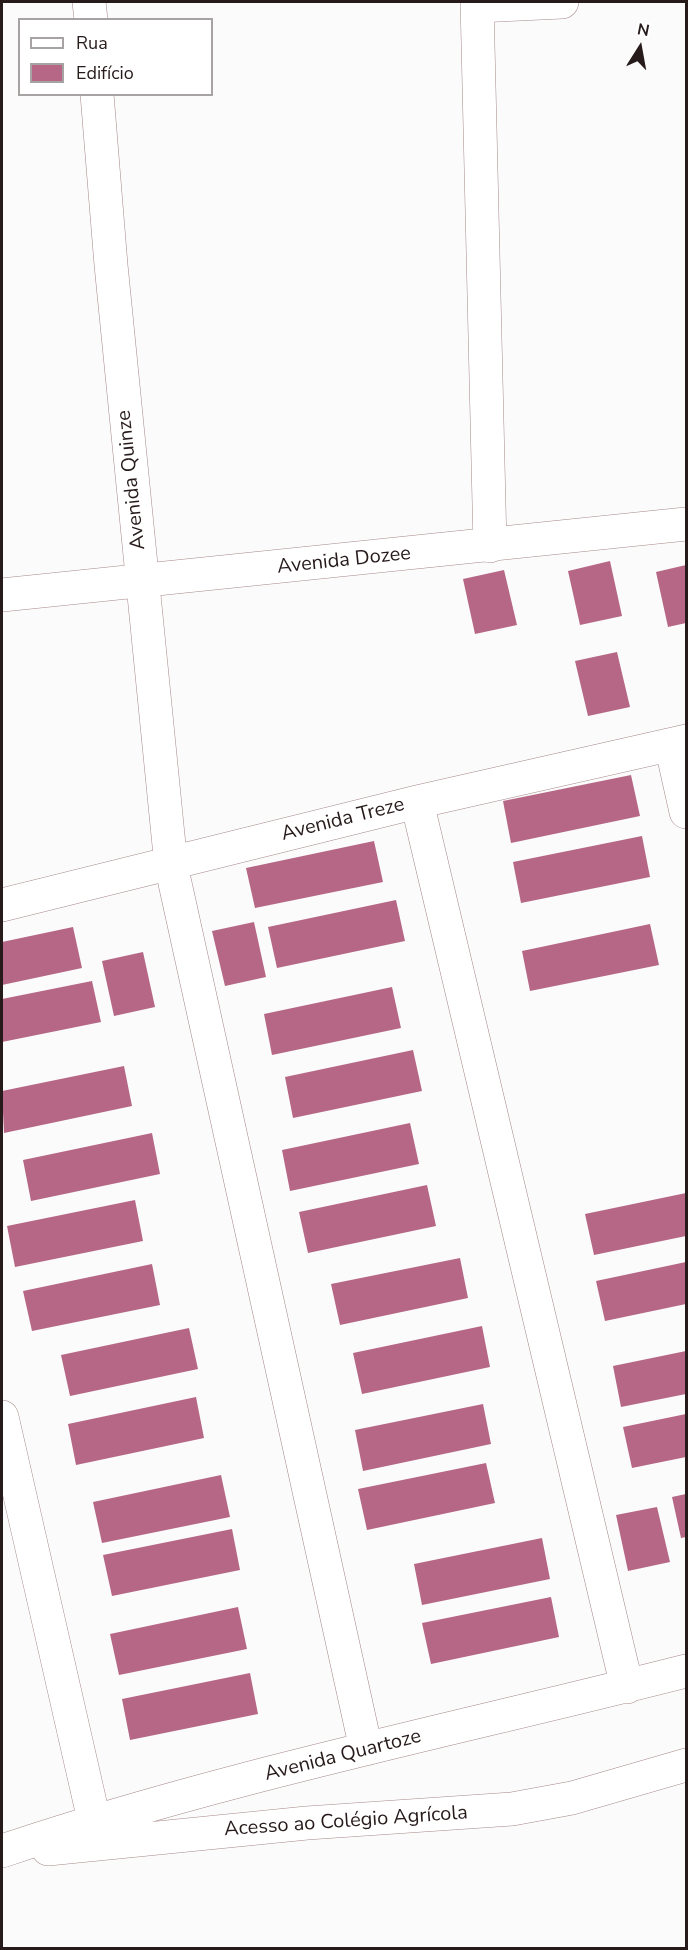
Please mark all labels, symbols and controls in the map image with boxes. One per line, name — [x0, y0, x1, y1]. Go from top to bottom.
legend — [18, 18, 213, 96]
north arrow — [610, 18, 670, 78]
text: N — [635, 18, 651, 42]
text: Rua — [76, 31, 108, 55]
text: Edifício — [76, 61, 134, 85]
street label: Avenida Quinze — [113, 409, 151, 551]
street label: Avenida Dozee — [276, 542, 412, 580]
street label: Avenida Treze — [279, 793, 407, 847]
street label: Avenida Quartoze — [262, 1725, 424, 1787]
street label: Acesso ao Colégio Agrícola — [223, 1802, 469, 1842]

